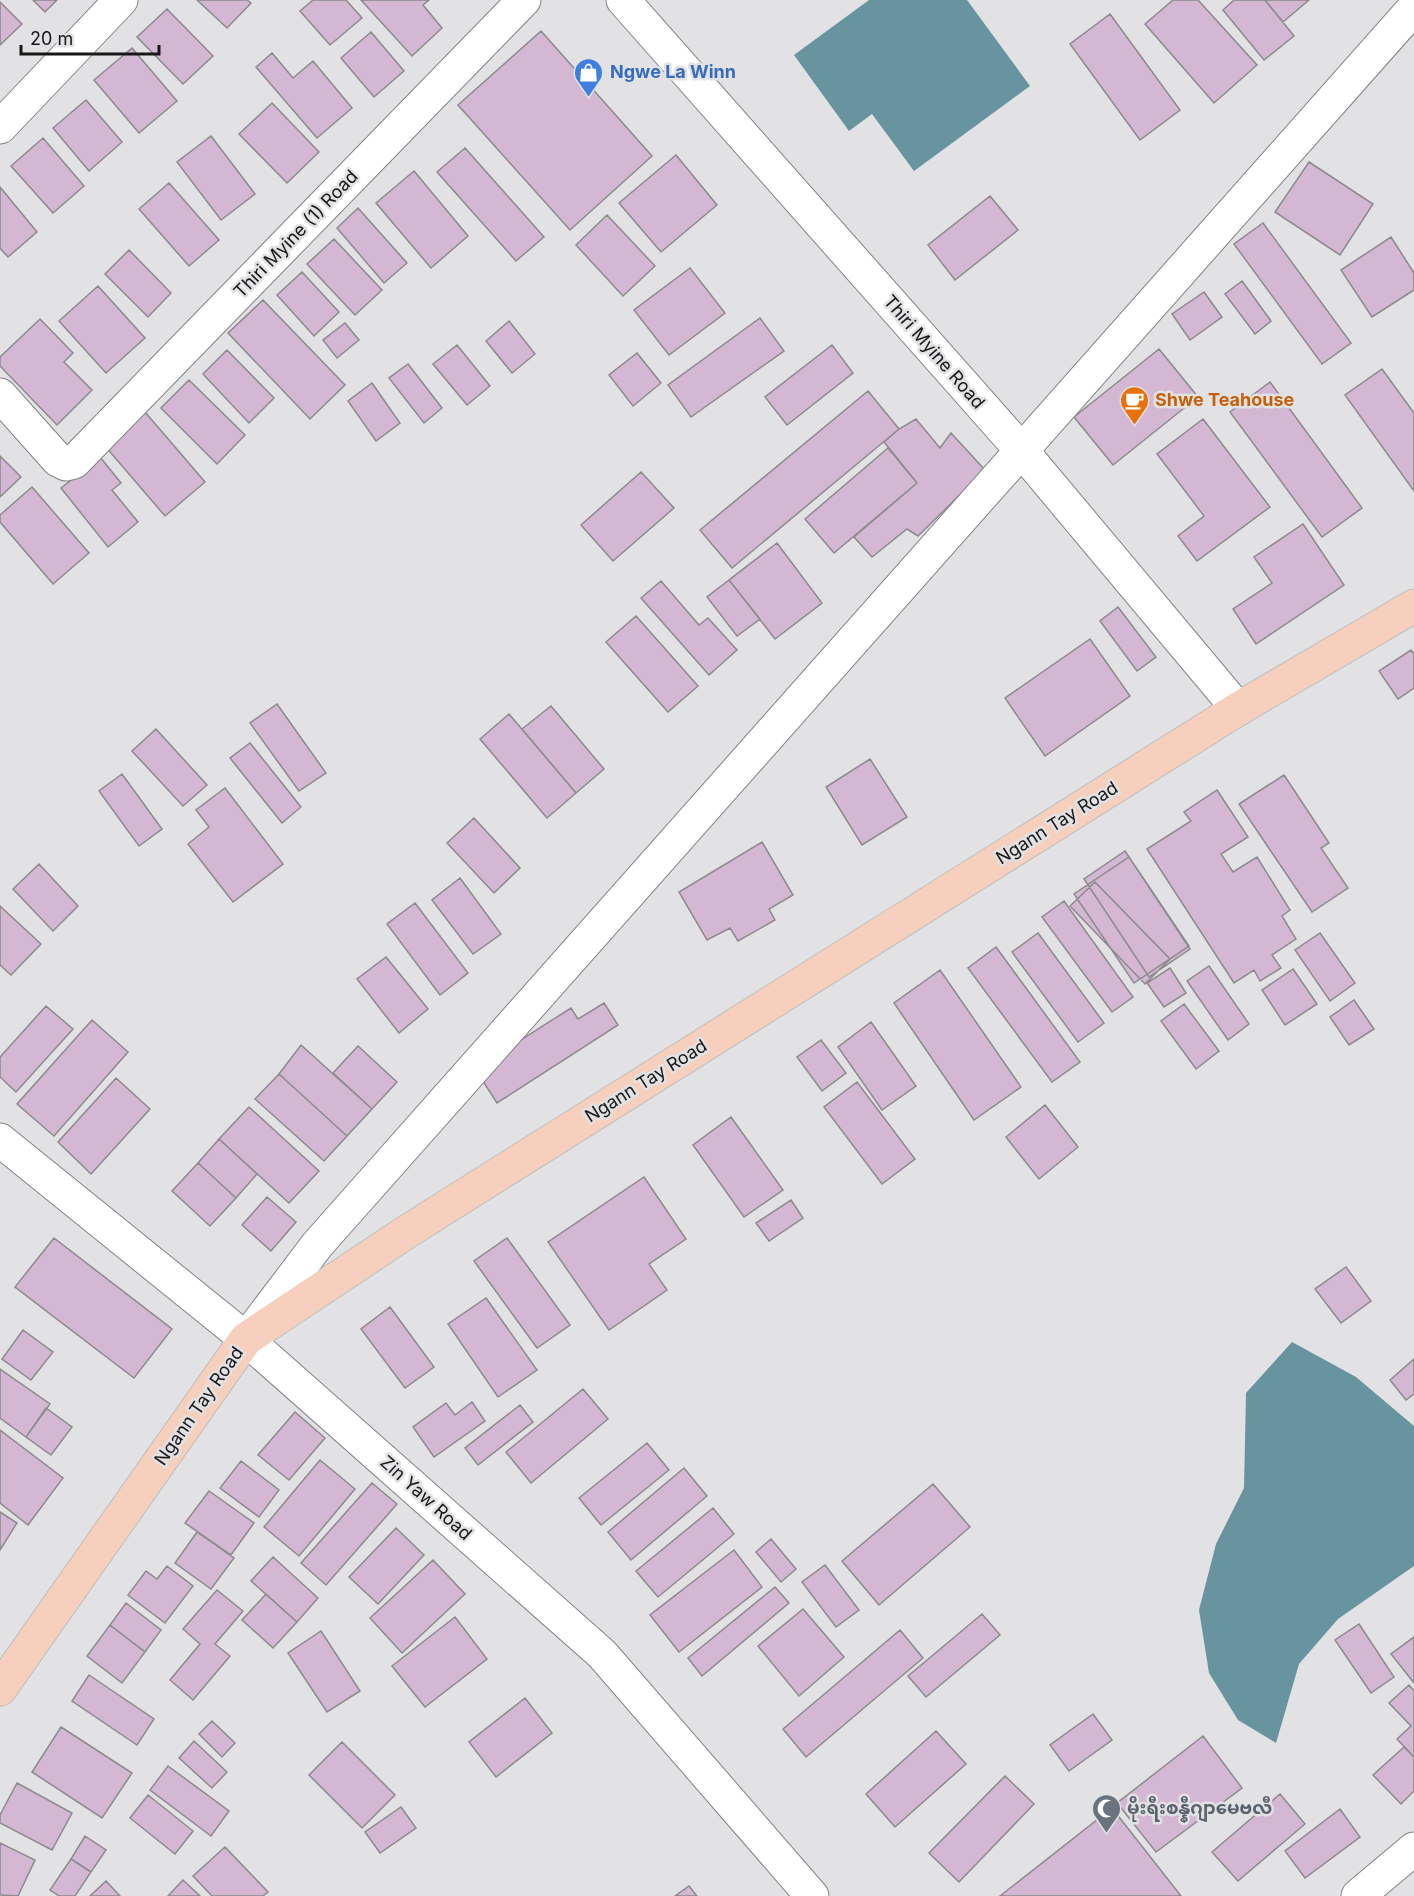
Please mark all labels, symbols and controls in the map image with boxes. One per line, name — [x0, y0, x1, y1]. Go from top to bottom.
scale bar — [21, 18, 159, 56]
text: 20 m — [30, 28, 73, 49]
shop icon: Ngwe La Winn — [573, 56, 605, 98]
place label: Ngwe La Winn — [610, 61, 736, 82]
street label: Thiri Myine (1) Road — [229, 166, 362, 302]
street label: Thiri Myine Road — [879, 291, 989, 413]
cafe icon: Shwe Teahouse — [1118, 384, 1150, 426]
place label: Shwe Teahouse — [1155, 389, 1295, 410]
street label: Ngann Tay Road — [992, 777, 1122, 869]
street label: Ngann Tay Road — [581, 1035, 711, 1127]
street label: Ngann Tay Road — [150, 1342, 247, 1469]
street label: Zin Yaw Road — [376, 1451, 476, 1544]
mosque icon: မိုးရီးစန္နီဂျာမေဗလီ — [1090, 1792, 1122, 1834]
place label: မိုးရီးစန္နီဂျာမေဗလီ — [1127, 1796, 1272, 1823]

